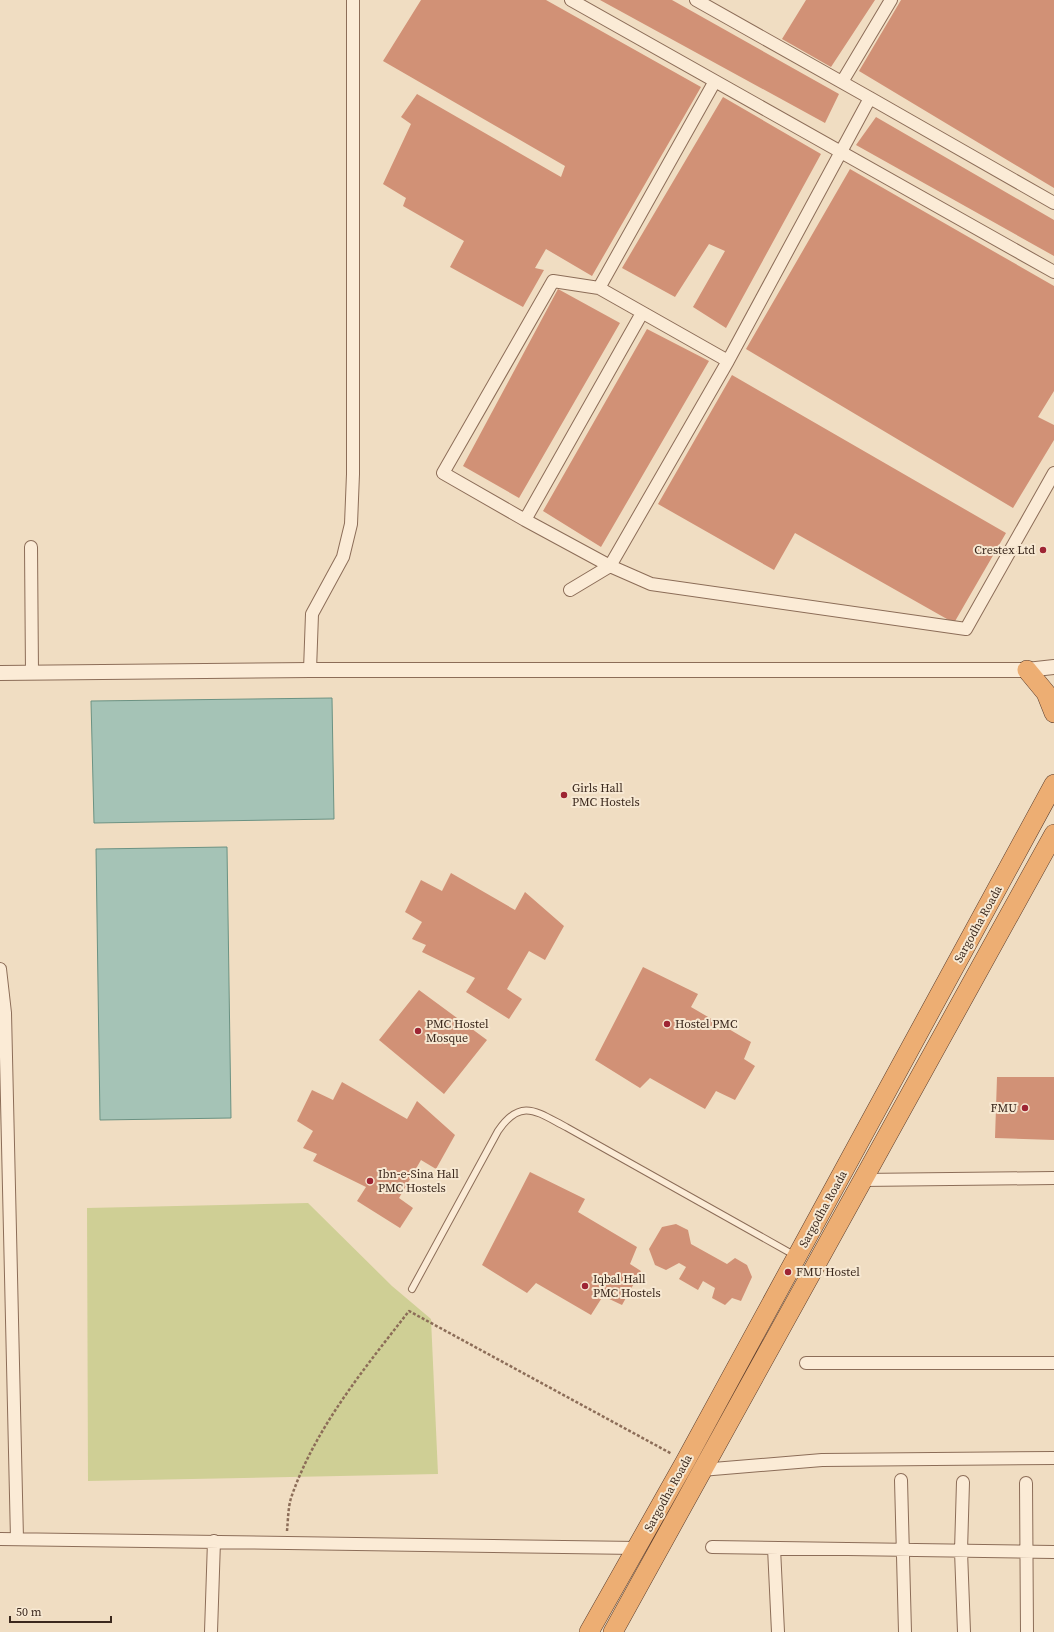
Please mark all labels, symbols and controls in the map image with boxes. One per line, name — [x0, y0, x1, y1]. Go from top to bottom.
place label: Crestex Ltd — [974, 542, 1035, 558]
marker: Crestex Ltd — [1038, 545, 1048, 555]
place label: Girls Hall PMC Hostels — [572, 780, 640, 810]
marker: Girls Hall PMC Hostels — [559, 790, 569, 800]
street label: Sargodha Roada — [950, 882, 1006, 965]
place label: PMC Hostel Mosque — [426, 1016, 489, 1046]
place label: Hostel PMC — [675, 1016, 738, 1032]
marker: Hostel PMC — [662, 1019, 672, 1029]
marker: PMC Hostel Mosque — [413, 1026, 423, 1036]
place label: FMU — [991, 1100, 1017, 1116]
marker: FMU — [1020, 1103, 1030, 1113]
place label: Ibn-e-Sina Hall PMC Hostels — [378, 1166, 459, 1196]
street label: Sargodha Roada — [795, 1167, 851, 1250]
marker: Ibn-e-Sina Hall PMC Hostels — [365, 1176, 375, 1186]
place label: FMU Hostel — [796, 1264, 860, 1280]
marker: FMU Hostel — [783, 1267, 793, 1277]
place label: Iqbal Hall PMC Hostels — [593, 1271, 661, 1301]
marker: Iqbal Hall PMC Hostels — [580, 1281, 590, 1291]
street label: Sargodha Roada — [640, 1451, 696, 1534]
scale bar — [10, 1598, 111, 1624]
text: 50 m — [16, 1604, 42, 1620]

